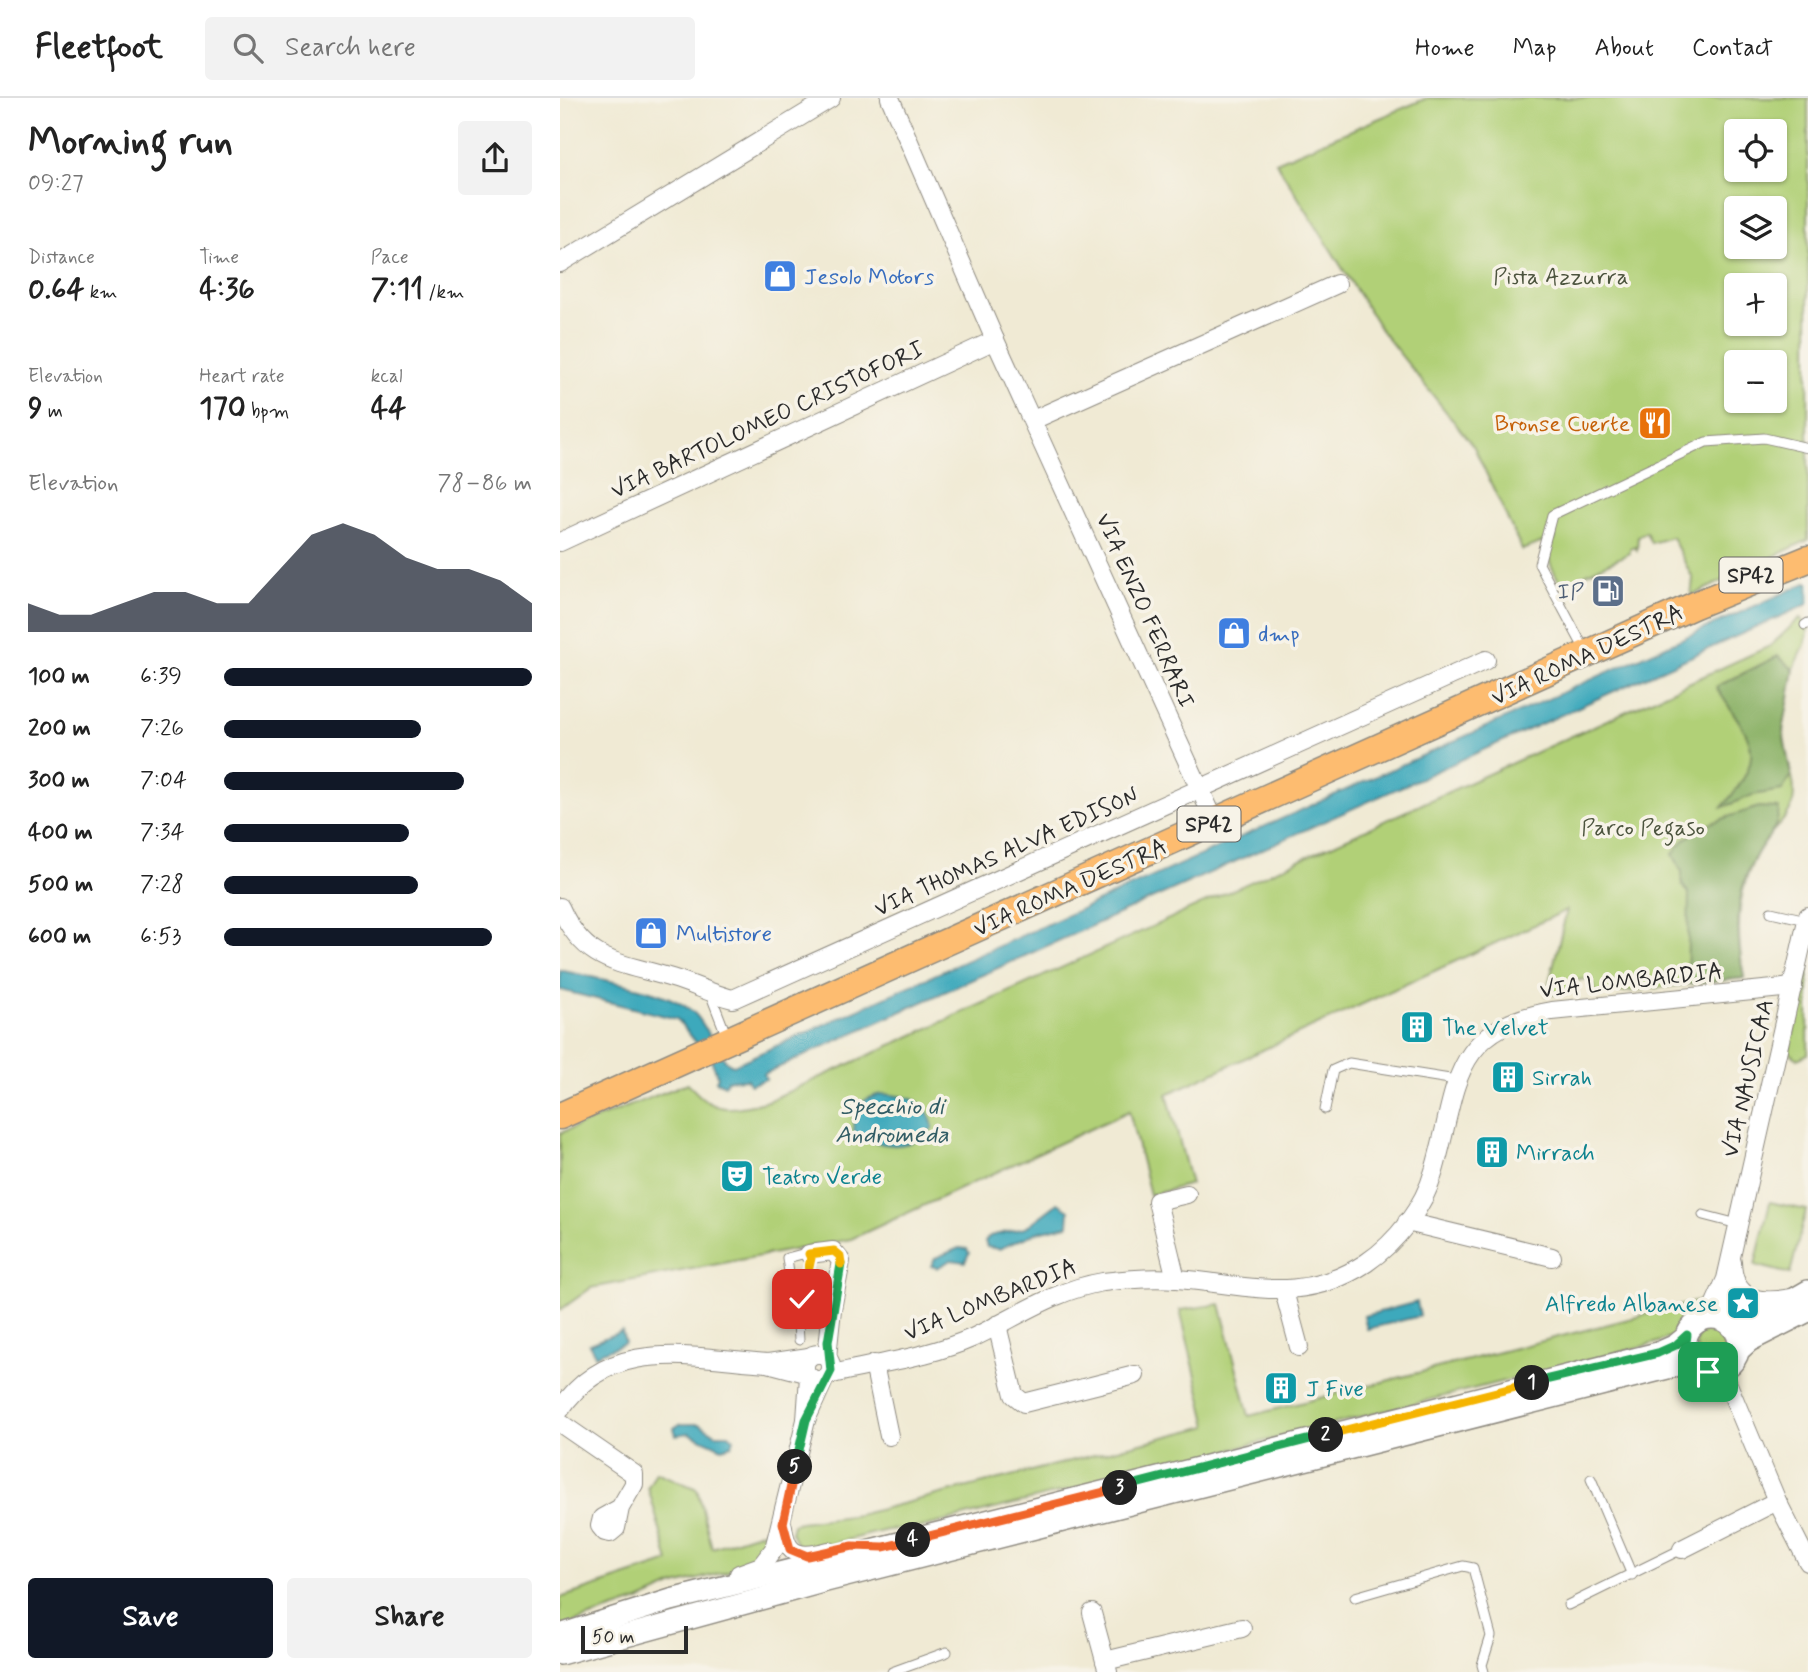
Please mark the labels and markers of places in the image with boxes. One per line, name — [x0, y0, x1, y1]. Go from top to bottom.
shop icon: Jesolo Motors — [761, 257, 799, 295]
place label: Jesolo Motors — [804, 263, 934, 293]
restaurant icon: Bronse Cuerte — [1636, 404, 1674, 442]
place label: Bronse Cuerte — [1494, 410, 1630, 440]
fuel station icon: IP — [1589, 572, 1627, 610]
place label: IP — [1557, 578, 1584, 608]
shop icon: dmp — [1215, 614, 1253, 652]
place label: dmp — [1258, 620, 1300, 650]
shop icon: Multistore — [632, 914, 670, 952]
place label: Multistore — [676, 920, 772, 950]
building icon: The Velvet — [1398, 1008, 1436, 1046]
place label: The Velvet — [1442, 1014, 1549, 1044]
building icon: Sirrah — [1489, 1058, 1527, 1096]
place label: Sirrah — [1532, 1064, 1592, 1094]
building icon: Mirrach — [1473, 1133, 1511, 1171]
place label: Mirrach — [1516, 1139, 1595, 1169]
theatre icon: Teatro Verde — [718, 1157, 756, 1195]
place label: Teatro Verde — [762, 1163, 882, 1193]
pin — [772, 1269, 832, 1329]
place icon: Alfredo Albanese — [1724, 1284, 1762, 1322]
place label: Alfredo Albanese — [1545, 1290, 1718, 1320]
pin — [1678, 1342, 1738, 1402]
pin: 1 — [1514, 1366, 1550, 1400]
building icon: J Five — [1262, 1369, 1300, 1407]
place label: J Five — [1306, 1375, 1364, 1405]
pin: 2 — [1308, 1418, 1344, 1452]
pin: 5 — [778, 1450, 812, 1484]
pin: 3 — [1102, 1470, 1138, 1506]
pin: 4 — [896, 1522, 930, 1558]

